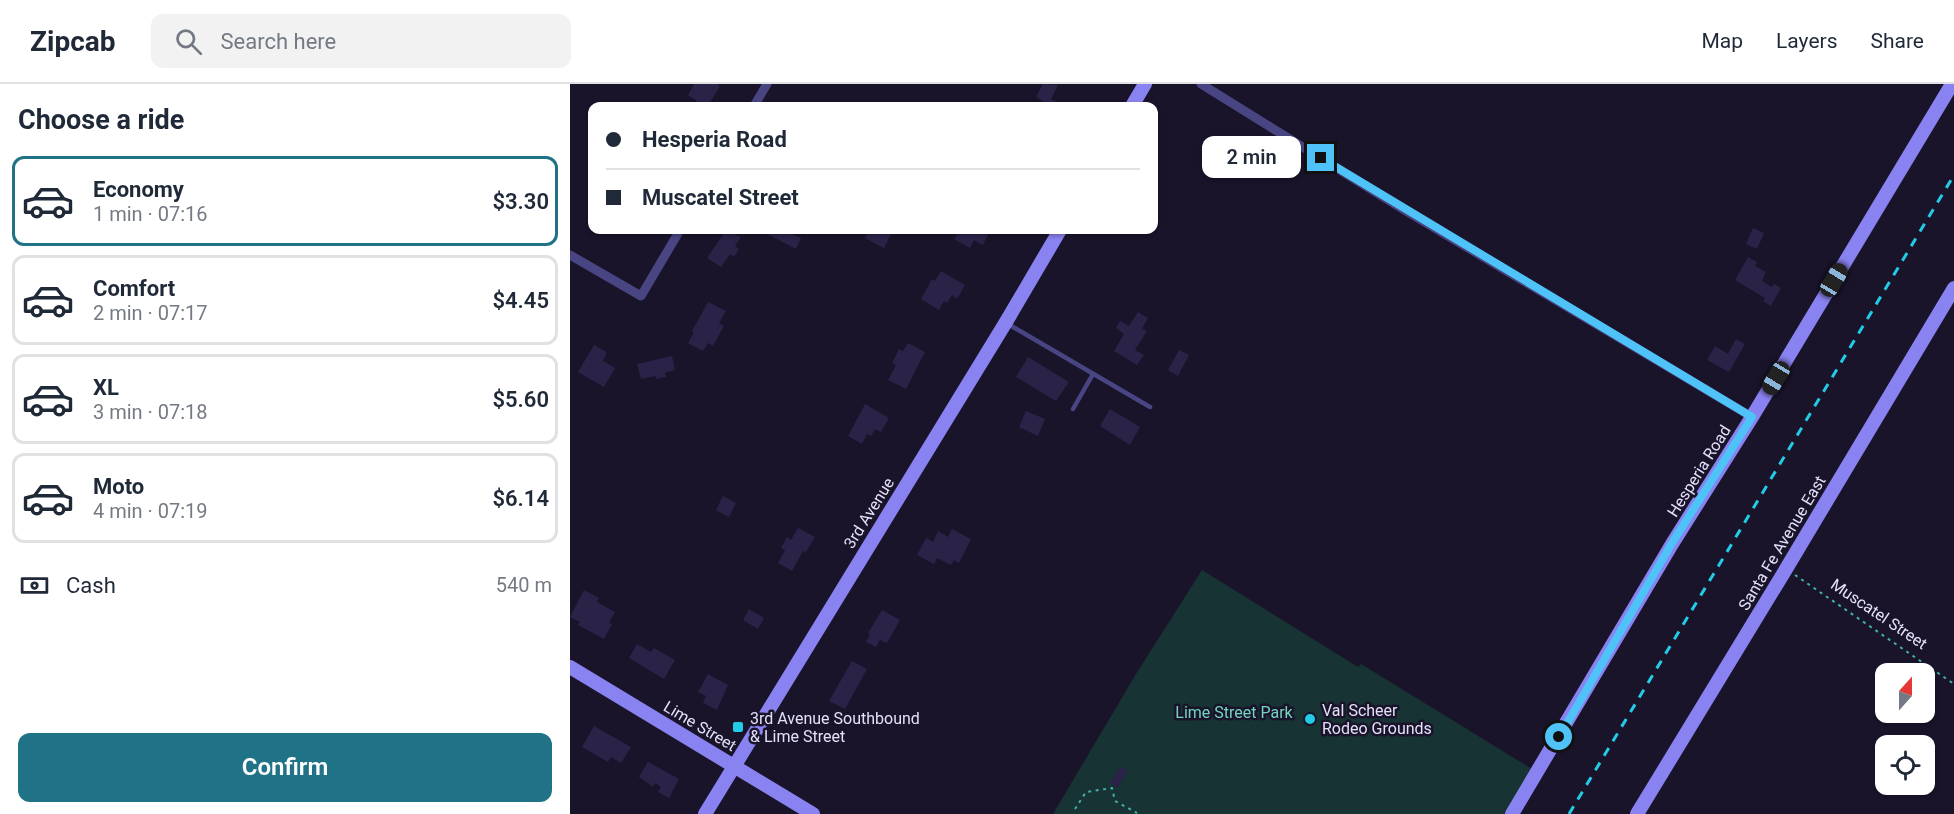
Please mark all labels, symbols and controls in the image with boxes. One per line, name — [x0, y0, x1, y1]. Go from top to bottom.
search box — [151, 14, 571, 68]
text: Zipcab — [30, 25, 115, 58]
icon: search — [172, 25, 205, 58]
text: Search here — [220, 29, 336, 54]
text: Map — [1701, 29, 1743, 53]
text: Layers — [1776, 29, 1837, 53]
text: Share — [1870, 29, 1924, 53]
text: Choose a ride — [18, 104, 184, 136]
text: Hesperia Road — [642, 127, 787, 152]
callout: 2 min — [1201, 137, 1300, 179]
route end — [1307, 144, 1334, 171]
text: 2 min — [1226, 145, 1277, 169]
icon: car — [21, 174, 75, 228]
text: Economy — [93, 177, 184, 202]
text: Muscatel Street — [642, 185, 799, 210]
text: $3.30 — [492, 189, 549, 214]
text: 1 min · 07:16 — [93, 202, 208, 226]
car — [1817, 260, 1851, 300]
icon: car — [21, 273, 75, 327]
text: Comfort — [93, 276, 175, 301]
text: $4.45 — [492, 288, 549, 313]
text: 2 min · 07:17 — [93, 301, 208, 325]
car — [1759, 358, 1793, 398]
icon: car — [21, 372, 75, 426]
text: XL — [93, 375, 119, 400]
text: $5.60 — [492, 387, 549, 412]
text: 3 min · 07:18 — [93, 400, 208, 424]
street label: Hesperia Road — [1663, 422, 1735, 520]
icon: car — [21, 471, 75, 525]
street label: Santa Fe Avenue East — [1734, 472, 1830, 614]
text: Moto — [93, 474, 144, 499]
street label: 3rd Avenue — [840, 474, 898, 552]
text: $6.14 — [492, 486, 549, 511]
text: 4 min · 07:19 — [93, 499, 208, 523]
icon: cash — [18, 569, 51, 602]
text: Cash — [66, 573, 116, 598]
text: 540 m — [496, 573, 552, 597]
street label: Muscatel Street — [1827, 575, 1931, 653]
north arrow — [1875, 663, 1935, 723]
map controls — [1875, 663, 1935, 795]
street label: Lime Street — [660, 697, 740, 755]
place label: Val Scheer Rodeo Grounds — [1322, 701, 1432, 738]
park label: Lime Street Park — [1175, 703, 1294, 722]
place label: 3rd Avenue Southbound & Lime Street — [750, 709, 920, 746]
marker: Val Scheer Rodeo Grounds — [1303, 712, 1317, 726]
marker: 3rd Avenue Southbound & Lime Street — [731, 720, 745, 734]
route start — [1545, 723, 1572, 750]
button: Confirm — [18, 733, 552, 802]
button: locate — [1875, 735, 1935, 795]

